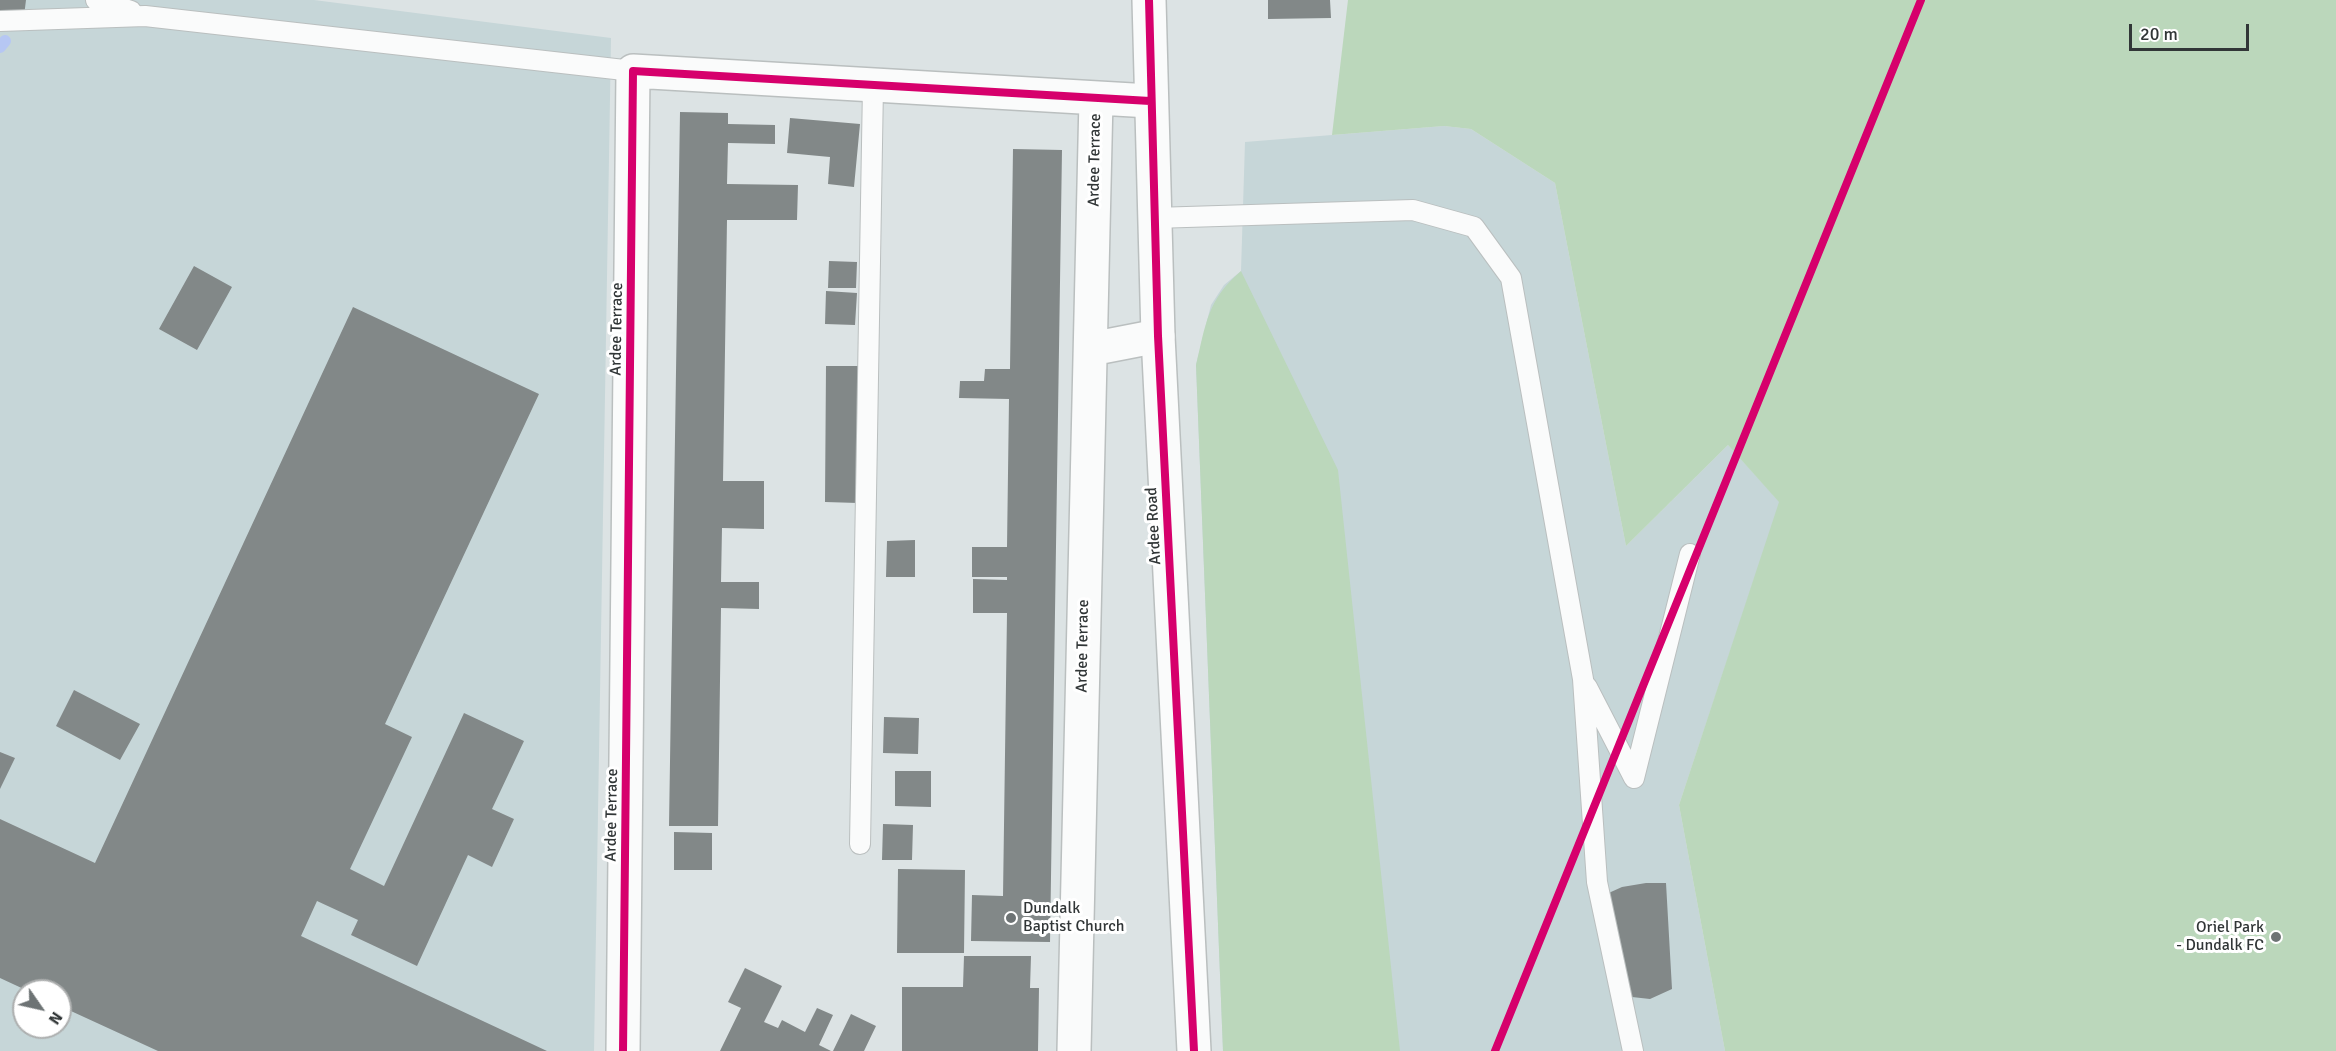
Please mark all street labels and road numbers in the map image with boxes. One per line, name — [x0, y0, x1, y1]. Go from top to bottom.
street label: Ardee Terrace — [1085, 113, 1105, 207]
street label: Ardee Terrace — [607, 282, 627, 376]
street label: Ardee Road — [1142, 487, 1166, 565]
street label: Ardee Terrace — [1073, 599, 1093, 693]
street label: Ardee Terrace — [602, 768, 622, 862]

